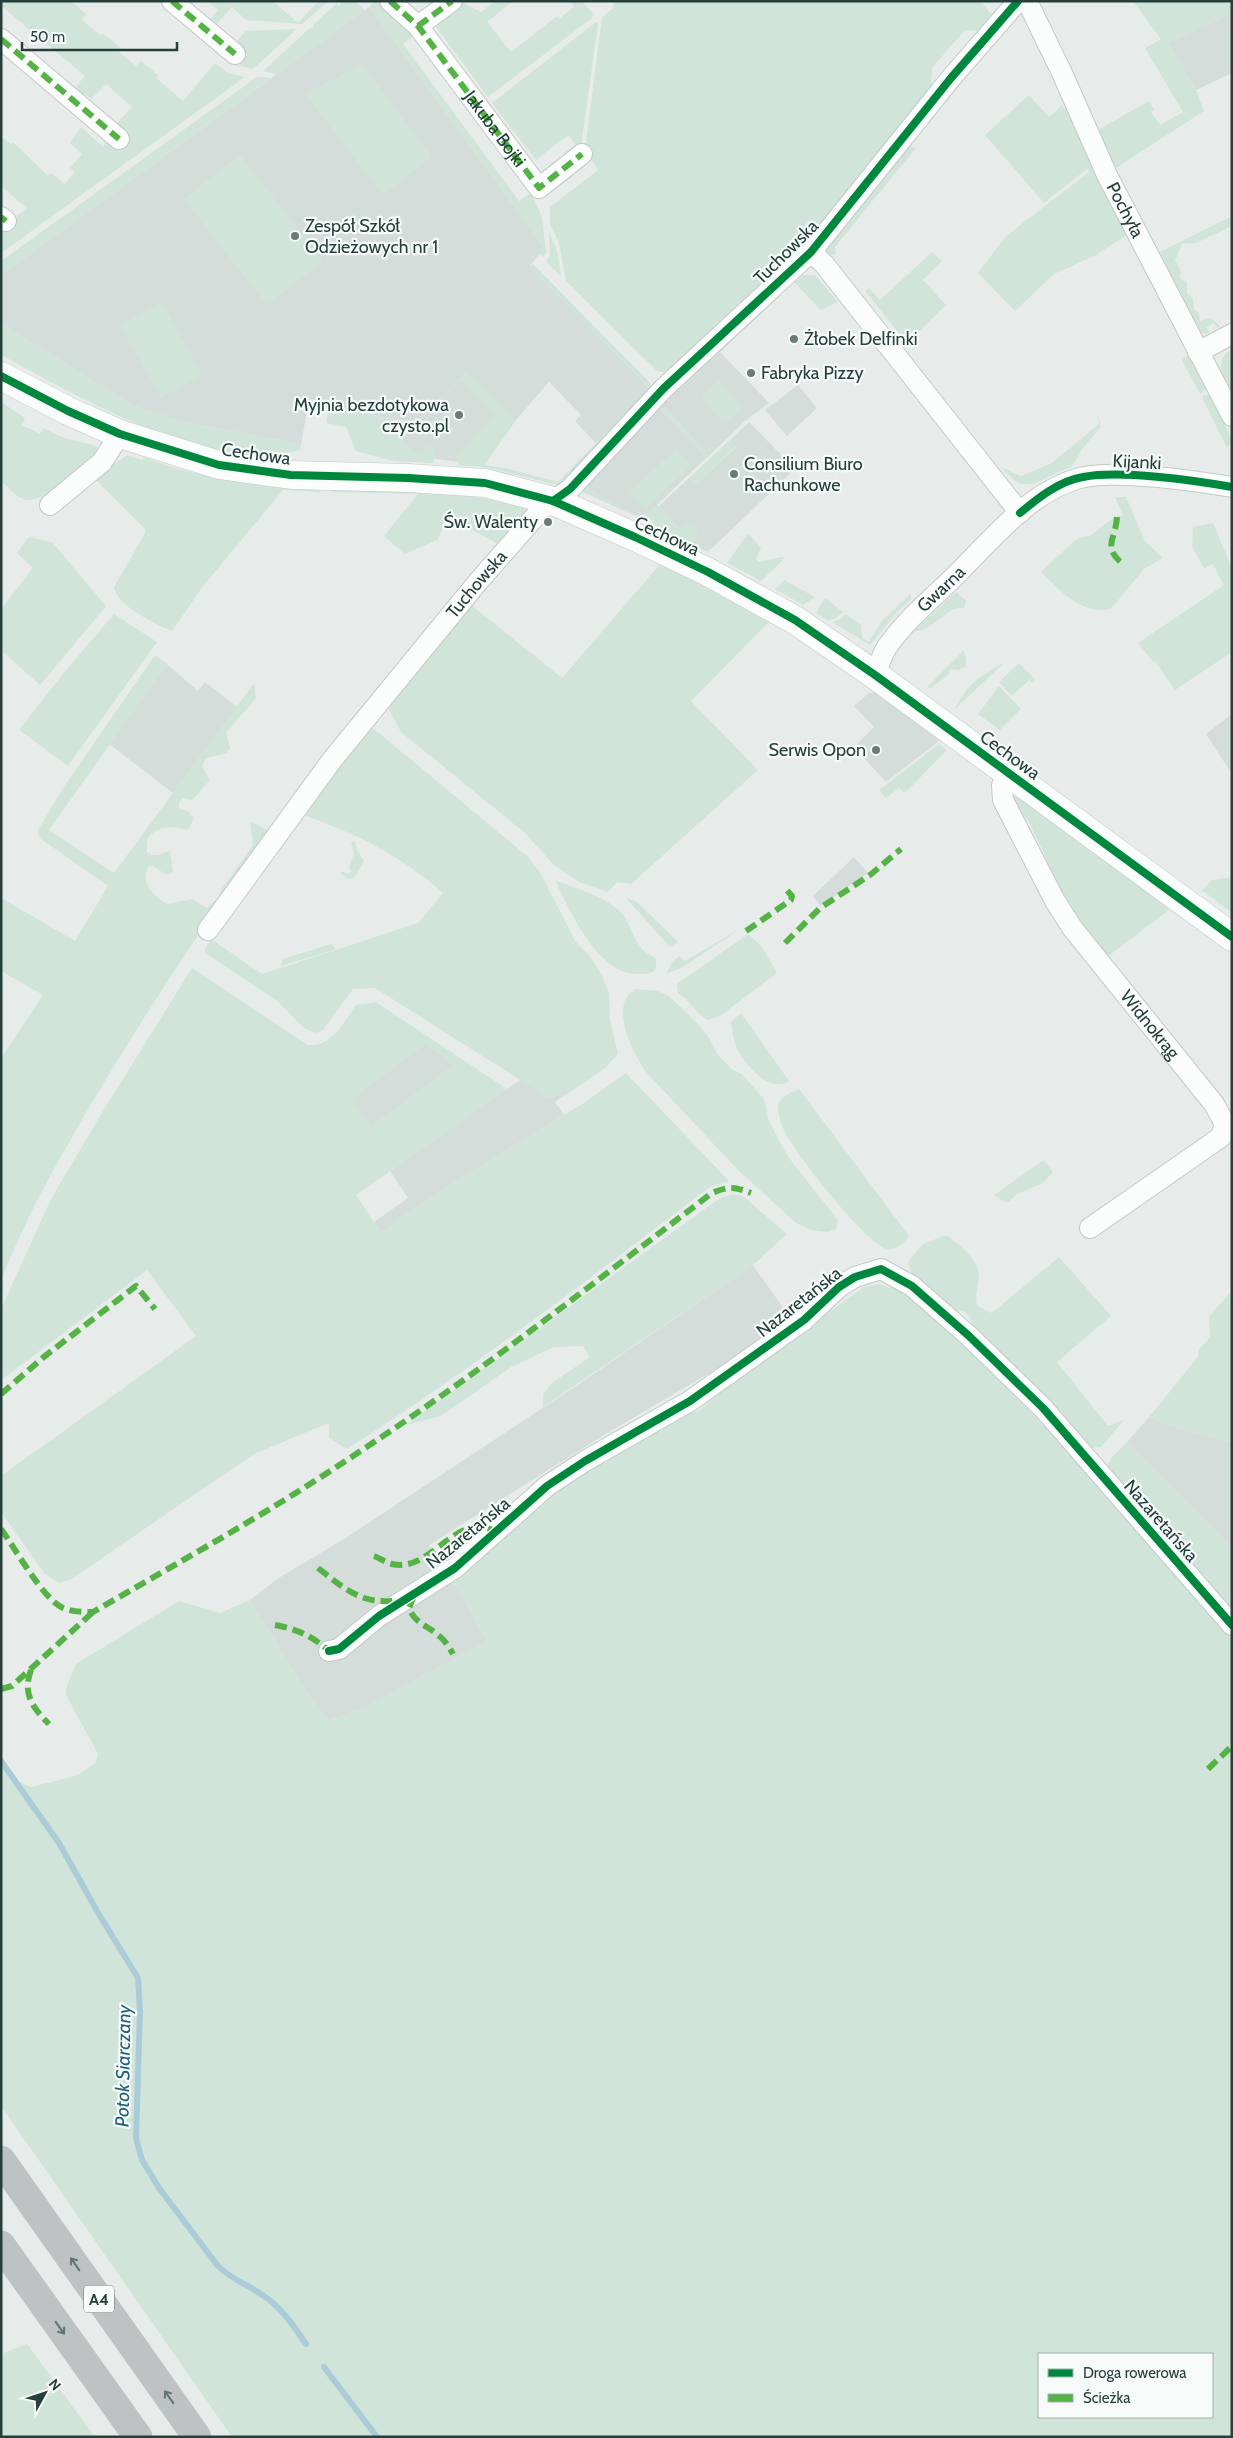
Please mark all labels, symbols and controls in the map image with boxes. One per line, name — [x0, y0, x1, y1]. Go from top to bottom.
scale bar — [22, 20, 178, 52]
text: 50 m — [30, 28, 65, 46]
street label: Jakuba Bojki — [459, 86, 531, 171]
street label: Pochyła — [1102, 178, 1149, 242]
place label: Zespół Szkół Odzieżowych nr 1 — [305, 215, 438, 258]
street label: Tuchowska — [749, 215, 823, 289]
marker: Zespół Szkół Odzieżowych nr 1 — [289, 230, 301, 242]
place label: Żłobek Delfinki — [804, 328, 918, 350]
marker: Żłobek Delfinki — [788, 333, 800, 345]
place label: Fabryka Pizzy — [761, 362, 864, 384]
marker: Fabryka Pizzy — [745, 367, 757, 379]
place label: Myjnia bezdotykowa czysto.pl — [294, 394, 450, 437]
marker: Myjnia bezdotykowa czysto.pl — [453, 409, 465, 421]
street label: Cechowa — [220, 438, 292, 470]
street label: Kijanki — [1112, 450, 1162, 474]
place label: Consilium Biuro Rachunkowe — [744, 453, 863, 496]
marker: Consilium Biuro Rachunkowe — [728, 468, 740, 480]
place label: Św. Walenty — [444, 511, 538, 533]
street label: Cechowa — [631, 511, 703, 561]
marker: Św. Walenty — [542, 516, 554, 528]
street label: Tuchowska — [442, 545, 512, 623]
street label: Gwarna — [913, 561, 970, 617]
street label: Cechowa — [975, 726, 1045, 785]
place label: Serwis Opon — [768, 739, 866, 761]
marker: Serwis Opon — [870, 744, 882, 756]
street label: Widnokrąg — [1116, 986, 1185, 1064]
street label: Nazaretańska — [752, 1262, 846, 1342]
street label: Nazaretańska — [1119, 1475, 1203, 1567]
street label: Nazaretańska — [422, 1492, 515, 1574]
water label: Potok Siarczany — [110, 2003, 136, 2127]
one-way arrow — [70, 2258, 80, 2272]
road number: A4 — [84, 2286, 114, 2312]
one-way arrow — [55, 2320, 65, 2334]
legend — [1038, 2353, 1213, 2418]
text: Droga rowerowa — [1083, 2364, 1187, 2382]
north arrow — [20, 2368, 70, 2418]
text: N — [45, 2375, 65, 2394]
text: Ścieżka — [1083, 2388, 1131, 2407]
one-way arrow — [164, 2390, 174, 2404]

